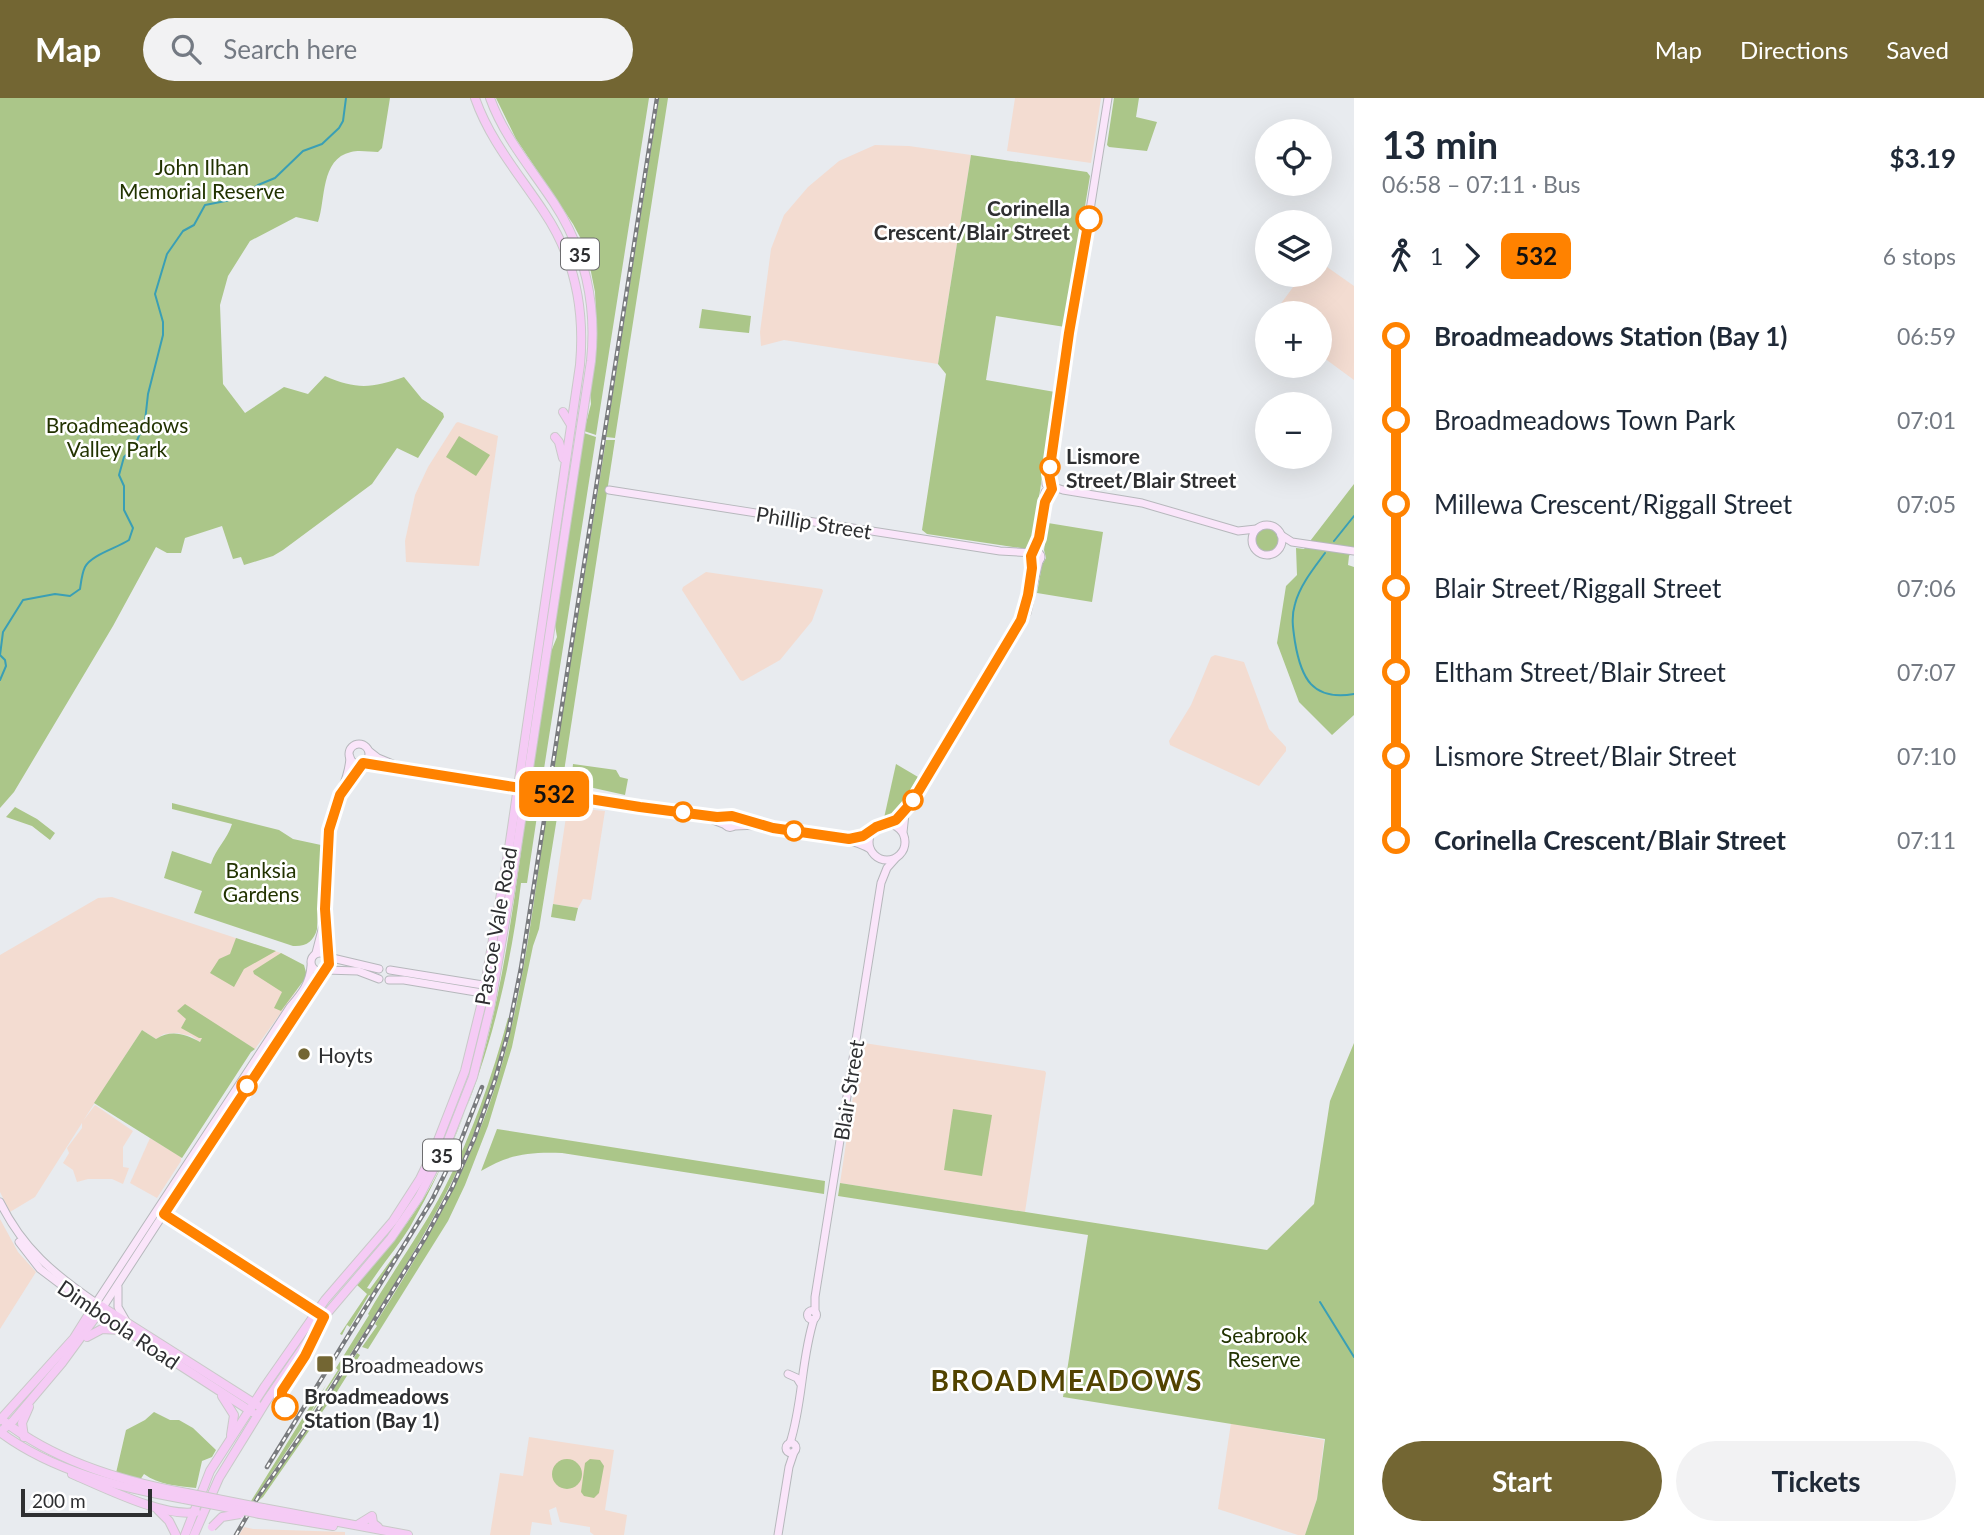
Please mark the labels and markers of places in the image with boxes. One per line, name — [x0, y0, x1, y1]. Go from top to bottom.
place label: Corinella Crescent/Blair Street — [874, 195, 1070, 244]
marker: Corinella Crescent/Blair Street — [1076, 206, 1102, 232]
place label: Lismore Street/Blair Street — [1066, 443, 1236, 492]
marker: Lismore Street/Blair Street — [1040, 457, 1060, 477]
unlabelled marker — [903, 790, 923, 810]
unlabelled marker — [673, 802, 693, 822]
unlabelled marker — [784, 821, 804, 841]
place label: Hoyts — [318, 1042, 373, 1067]
marker: Hoyts — [296, 1046, 312, 1062]
unlabelled marker — [237, 1076, 257, 1096]
place label: Broadmeadows — [341, 1352, 483, 1377]
marker: Broadmeadows — [315, 1354, 335, 1374]
place label: Broadmeadows Station (Bay 1) — [304, 1383, 449, 1432]
marker: Broadmeadows Station (Bay 1) — [272, 1394, 298, 1420]

